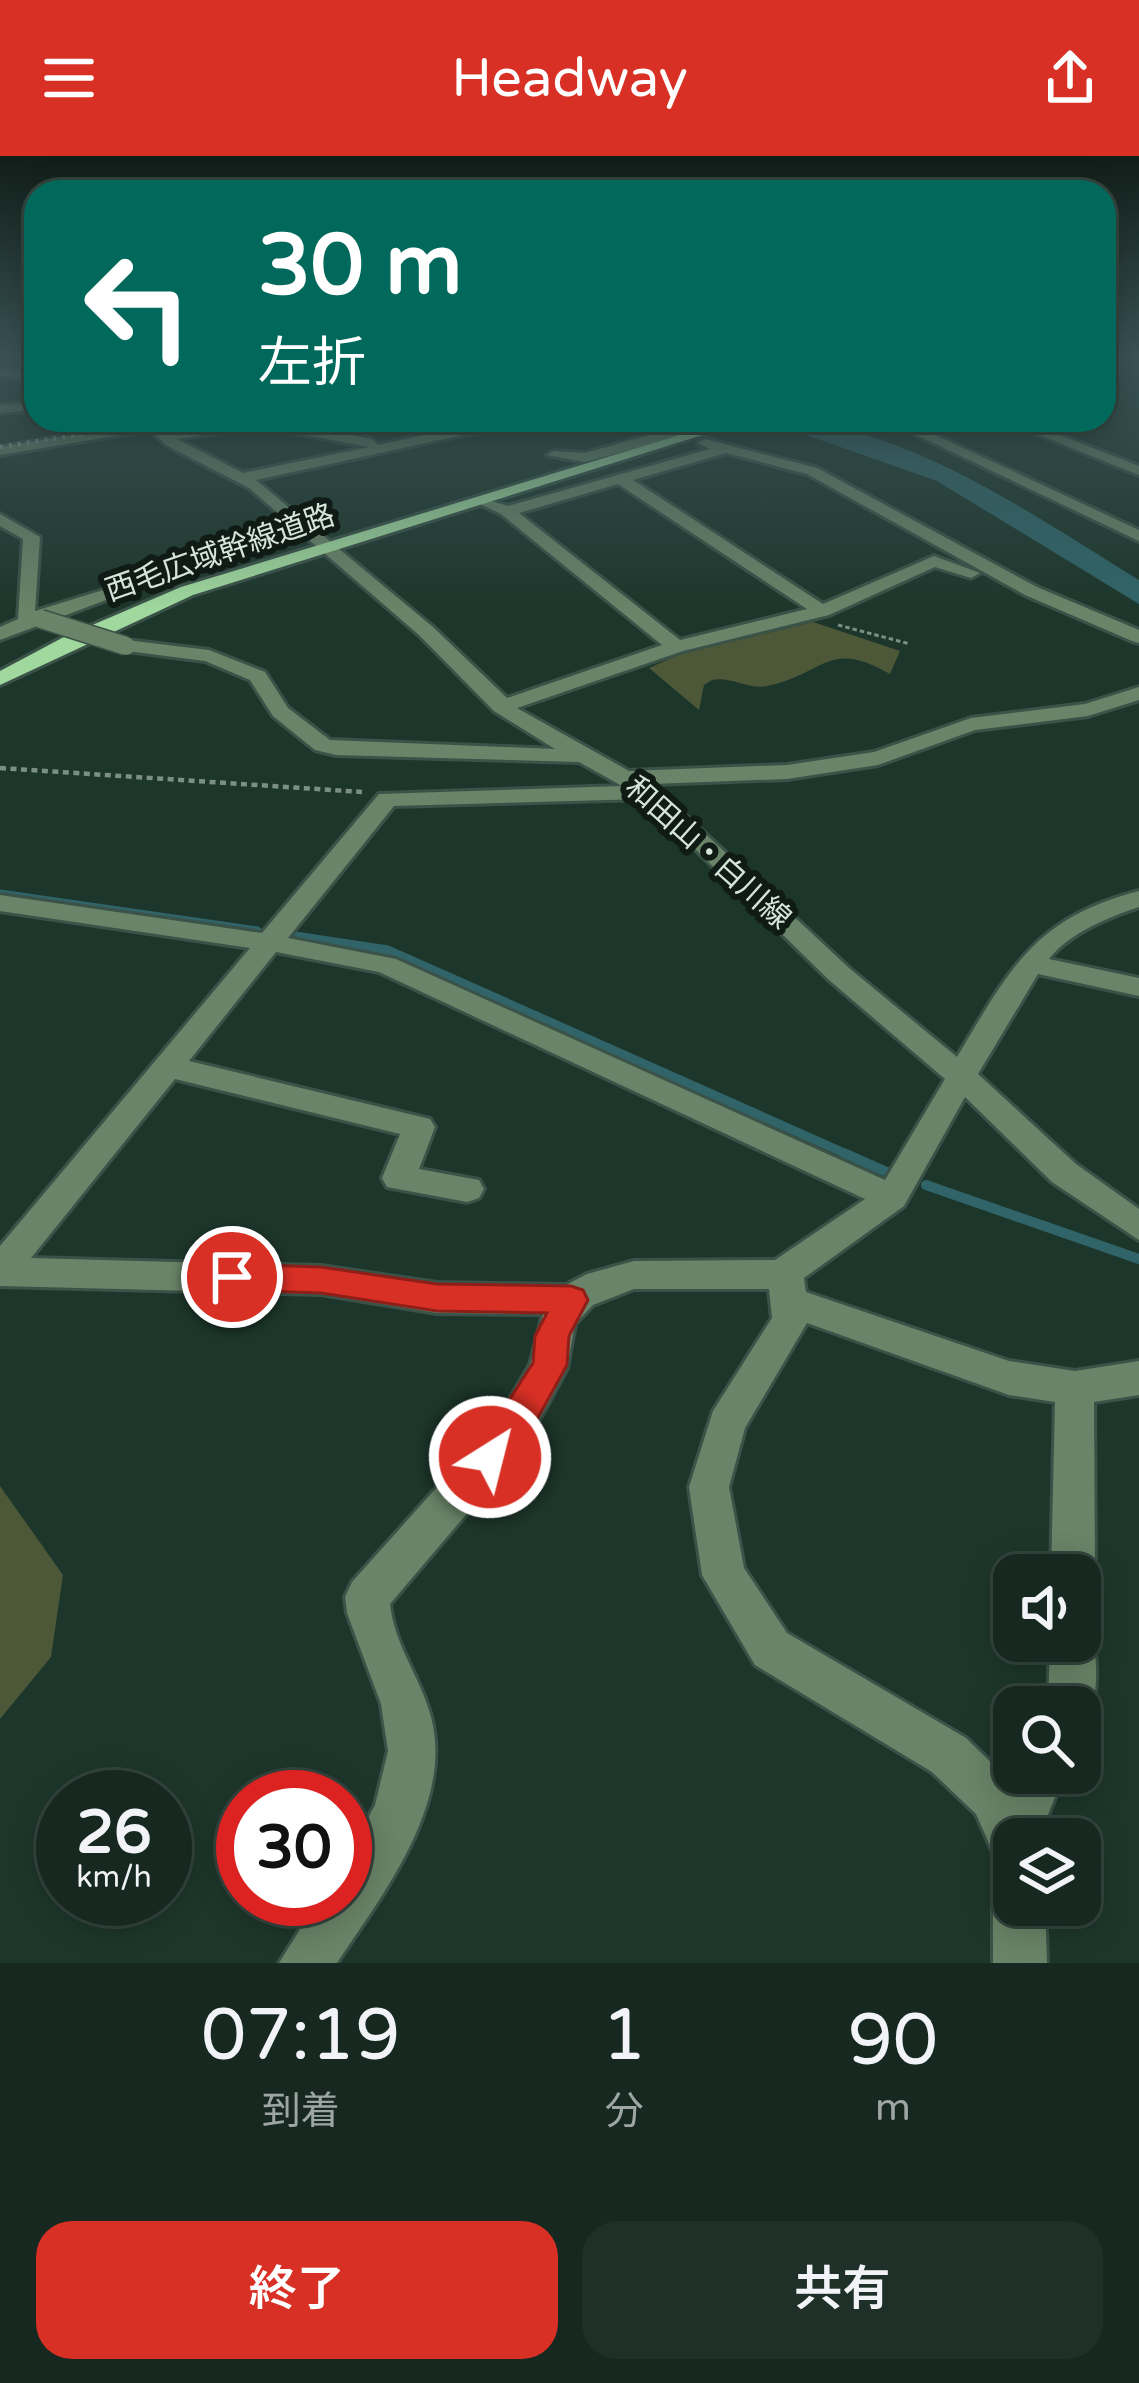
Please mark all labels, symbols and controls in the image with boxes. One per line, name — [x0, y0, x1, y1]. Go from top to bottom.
icon: menu — [36, 45, 102, 111]
icon: share — [1037, 45, 1103, 111]
text: Headway — [451, 46, 688, 111]
text: 30 m — [258, 216, 462, 317]
icon: left — [60, 228, 216, 384]
text: 左折 — [258, 331, 366, 396]
street label: 西毛広域幹線道路 — [101, 496, 339, 610]
street label: 和田山・白川線 — [618, 769, 798, 937]
pin — [181, 1226, 283, 1328]
icon: arrive — [199, 1244, 265, 1310]
position arrow — [427, 1394, 553, 1520]
map controls — [993, 1554, 1101, 1926]
button: sound — [993, 1554, 1101, 1662]
button: search — [993, 1686, 1101, 1794]
speed limit sign: 30 — [216, 1770, 372, 1926]
text: 26 — [76, 1797, 152, 1869]
button: layers — [993, 1818, 1101, 1926]
text: km/h — [76, 1859, 152, 1896]
text: 07:19 — [201, 1993, 401, 2080]
text: 1 — [601, 1993, 647, 2080]
text: 90 — [848, 1998, 938, 2085]
text: m — [875, 2084, 911, 2131]
text: 到着 — [262, 2088, 340, 2135]
text: 分 — [605, 2088, 644, 2135]
button: 終了 — [36, 2221, 558, 2359]
button: 共有 — [582, 2221, 1103, 2359]

